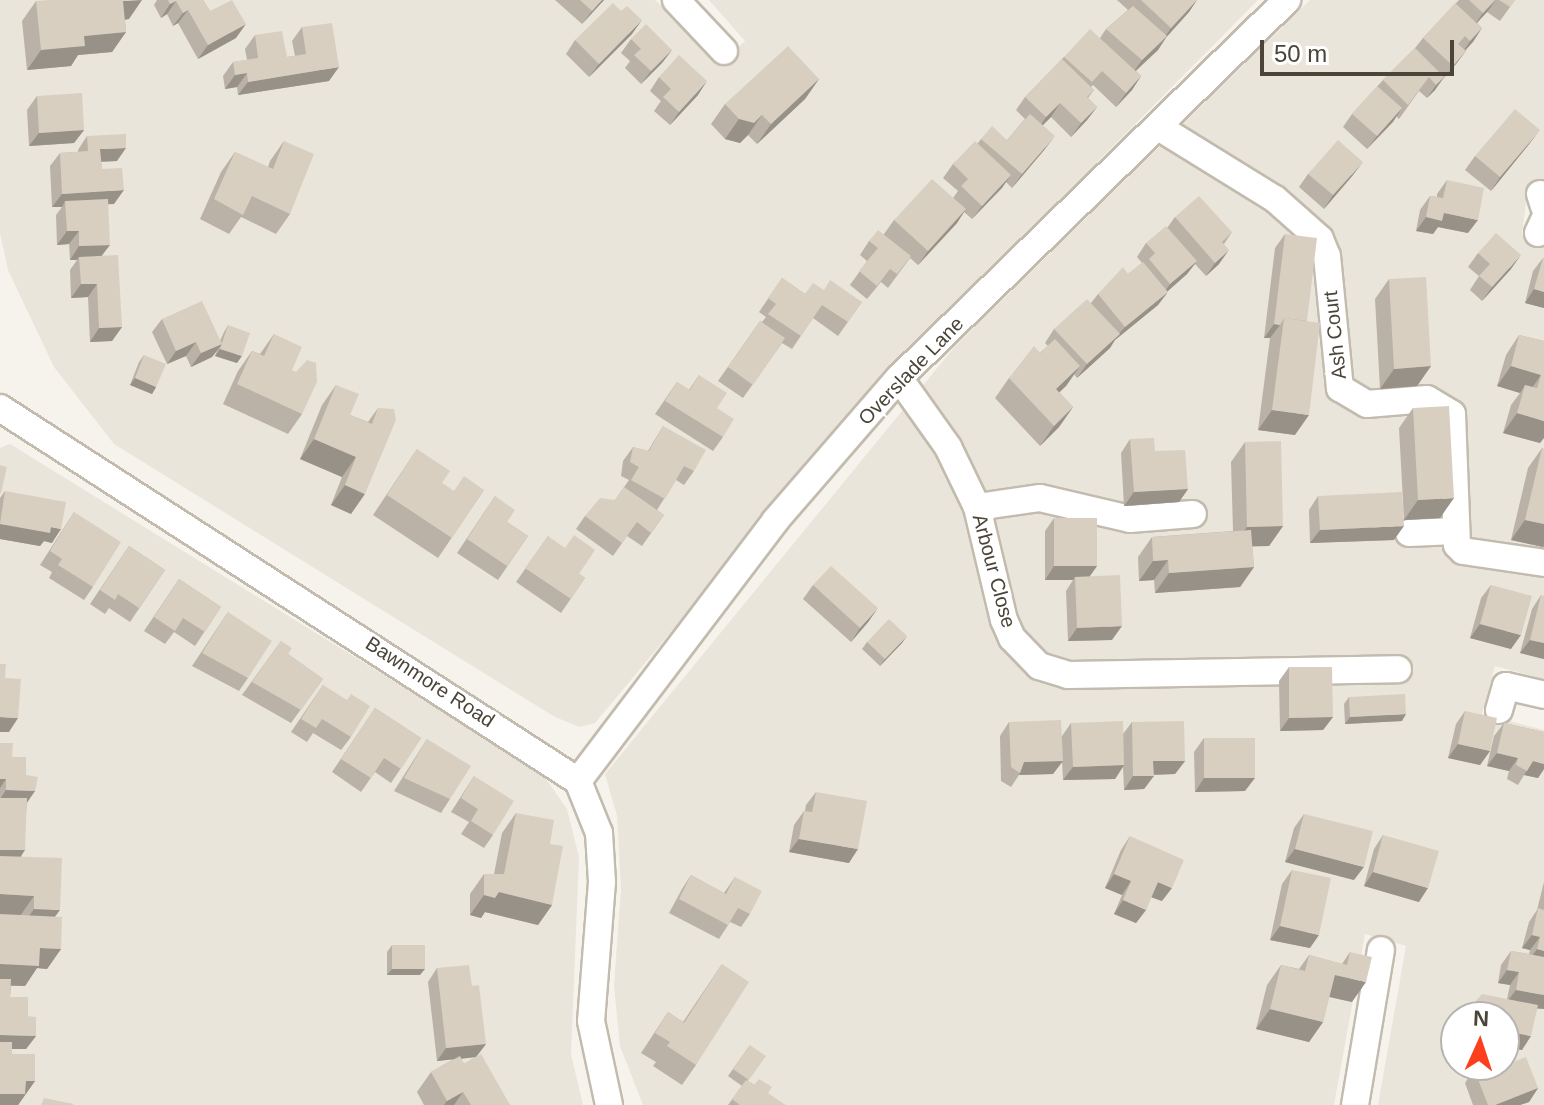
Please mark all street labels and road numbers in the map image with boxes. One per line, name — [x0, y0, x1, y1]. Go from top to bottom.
street label: Ash Court — [1318, 290, 1352, 380]
street label: Overslade Lane — [853, 312, 969, 430]
street label: Arbour Close — [967, 512, 1021, 630]
street label: Bawnmore Road — [361, 631, 499, 733]

